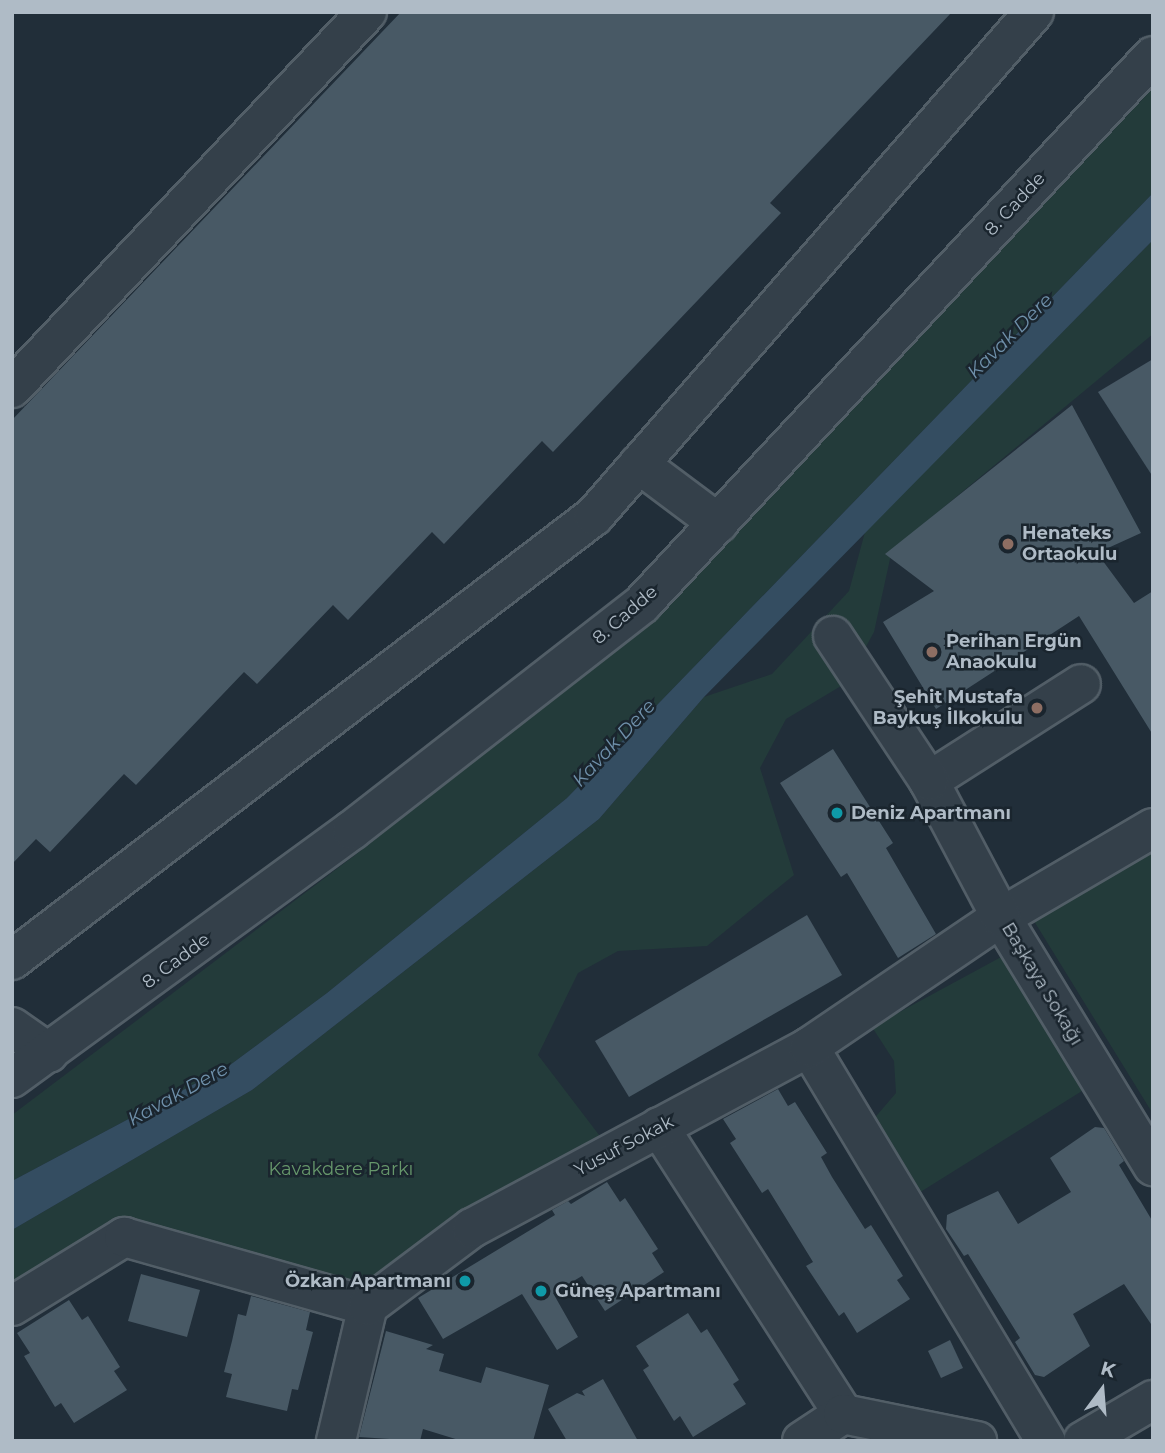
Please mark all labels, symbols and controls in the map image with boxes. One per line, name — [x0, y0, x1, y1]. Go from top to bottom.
street label: 8. Cadde — [980, 168, 1050, 240]
water label: Kavak Dere — [963, 289, 1057, 383]
place label: Henateks Ortaokulu — [1022, 523, 1117, 566]
marker: Henateks Ortaokulu — [1000, 536, 1016, 552]
street label: 8. Cadde — [588, 581, 662, 649]
place label: Perihan Ergün Anaokulu — [946, 631, 1082, 674]
marker: Perihan Ergün Anaokulu — [924, 644, 940, 660]
place label: Şehit Mustafa Baykuş İlkokulu — [873, 687, 1023, 730]
water label: Kavak Dere — [568, 695, 660, 791]
marker: Şehit Mustafa Baykuş İlkokulu — [1029, 700, 1045, 716]
place label: Deniz Apartmanı — [851, 802, 1011, 824]
marker: Deniz Apartmanı — [829, 805, 845, 821]
street label: Başkaya Sokağı — [997, 919, 1087, 1049]
street label: 8. Cadde — [138, 929, 214, 993]
water label: Kavak Dere — [124, 1057, 232, 1131]
street label: Yusuf Sokak — [571, 1111, 677, 1181]
park label: Kavakdere Parkı — [269, 1158, 413, 1180]
place label: Özkan Apartmanı — [285, 1270, 451, 1292]
marker: Özkan Apartmanı — [457, 1273, 473, 1289]
place label: Güneş Apartmanı — [555, 1280, 721, 1302]
marker: Güneş Apartmanı — [533, 1283, 549, 1299]
north arrow — [1067, 1355, 1137, 1425]
text: K — [1098, 1356, 1118, 1382]

